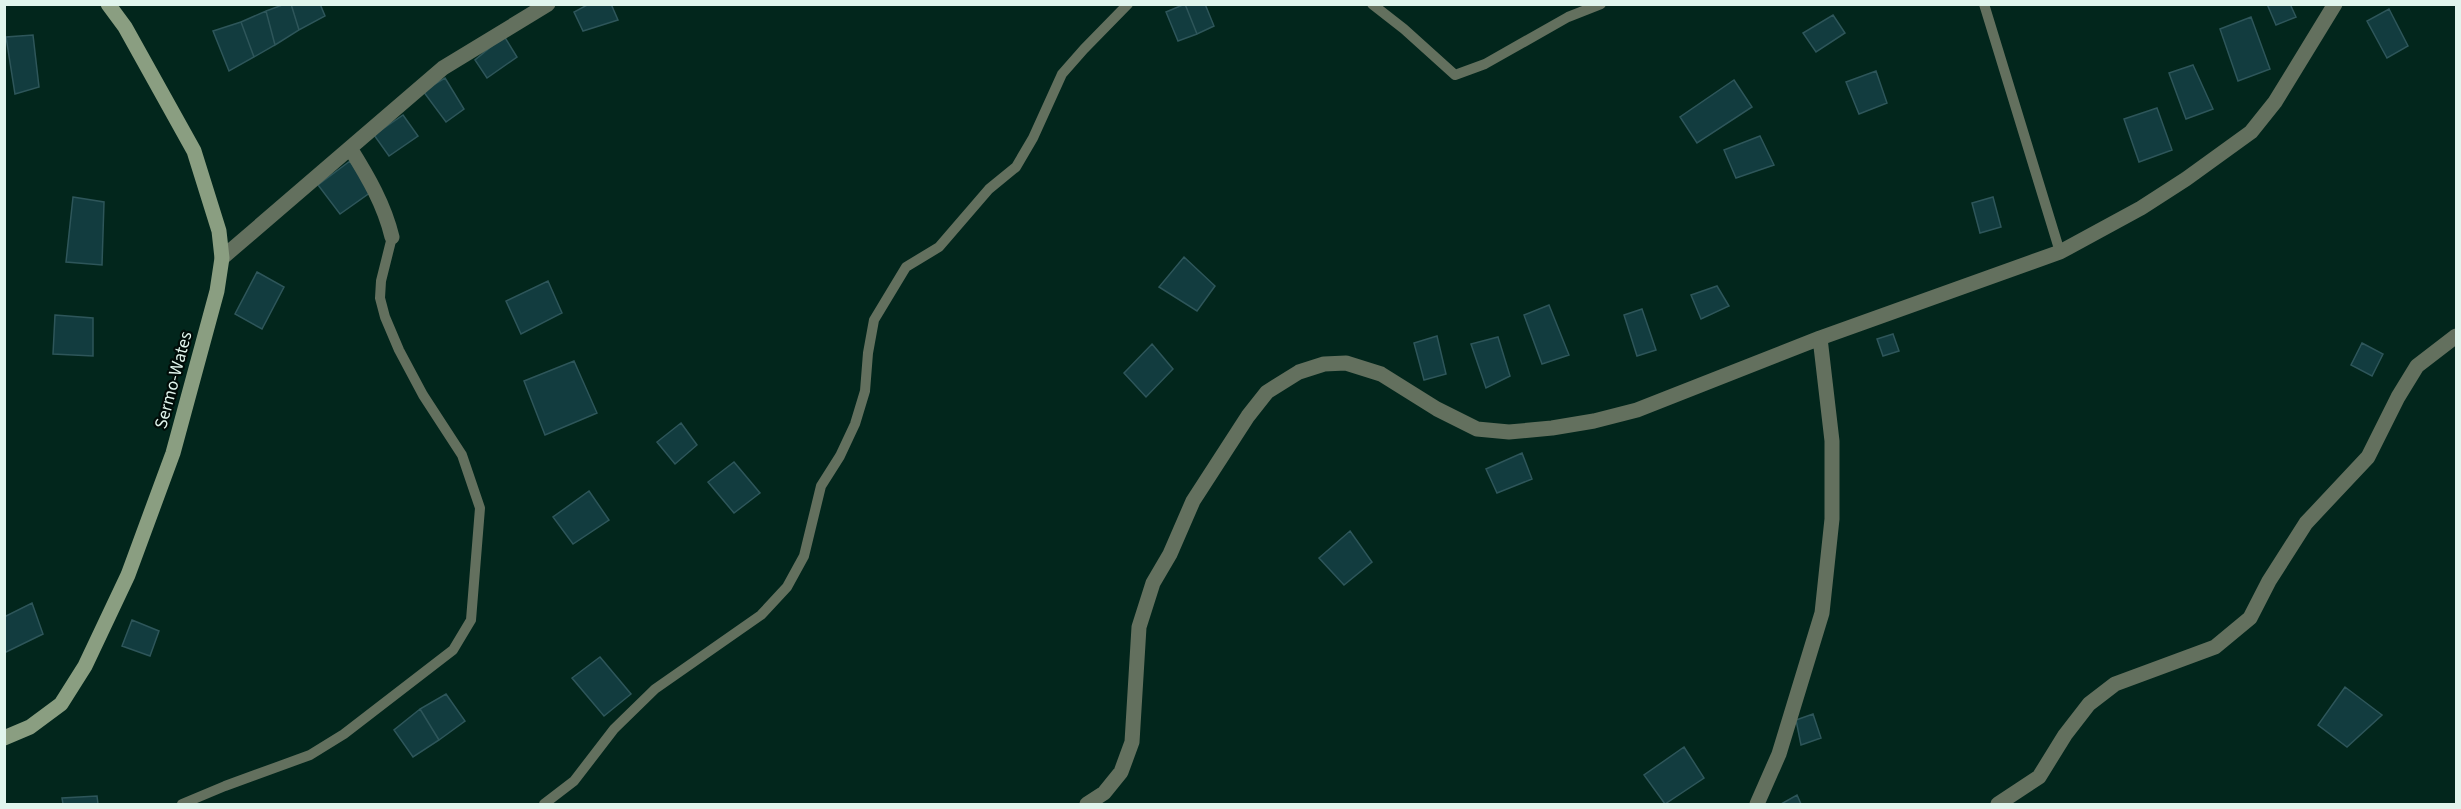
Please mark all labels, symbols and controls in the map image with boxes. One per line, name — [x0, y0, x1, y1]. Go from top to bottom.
street label: Sermo-Wates — [148, 329, 198, 432]

